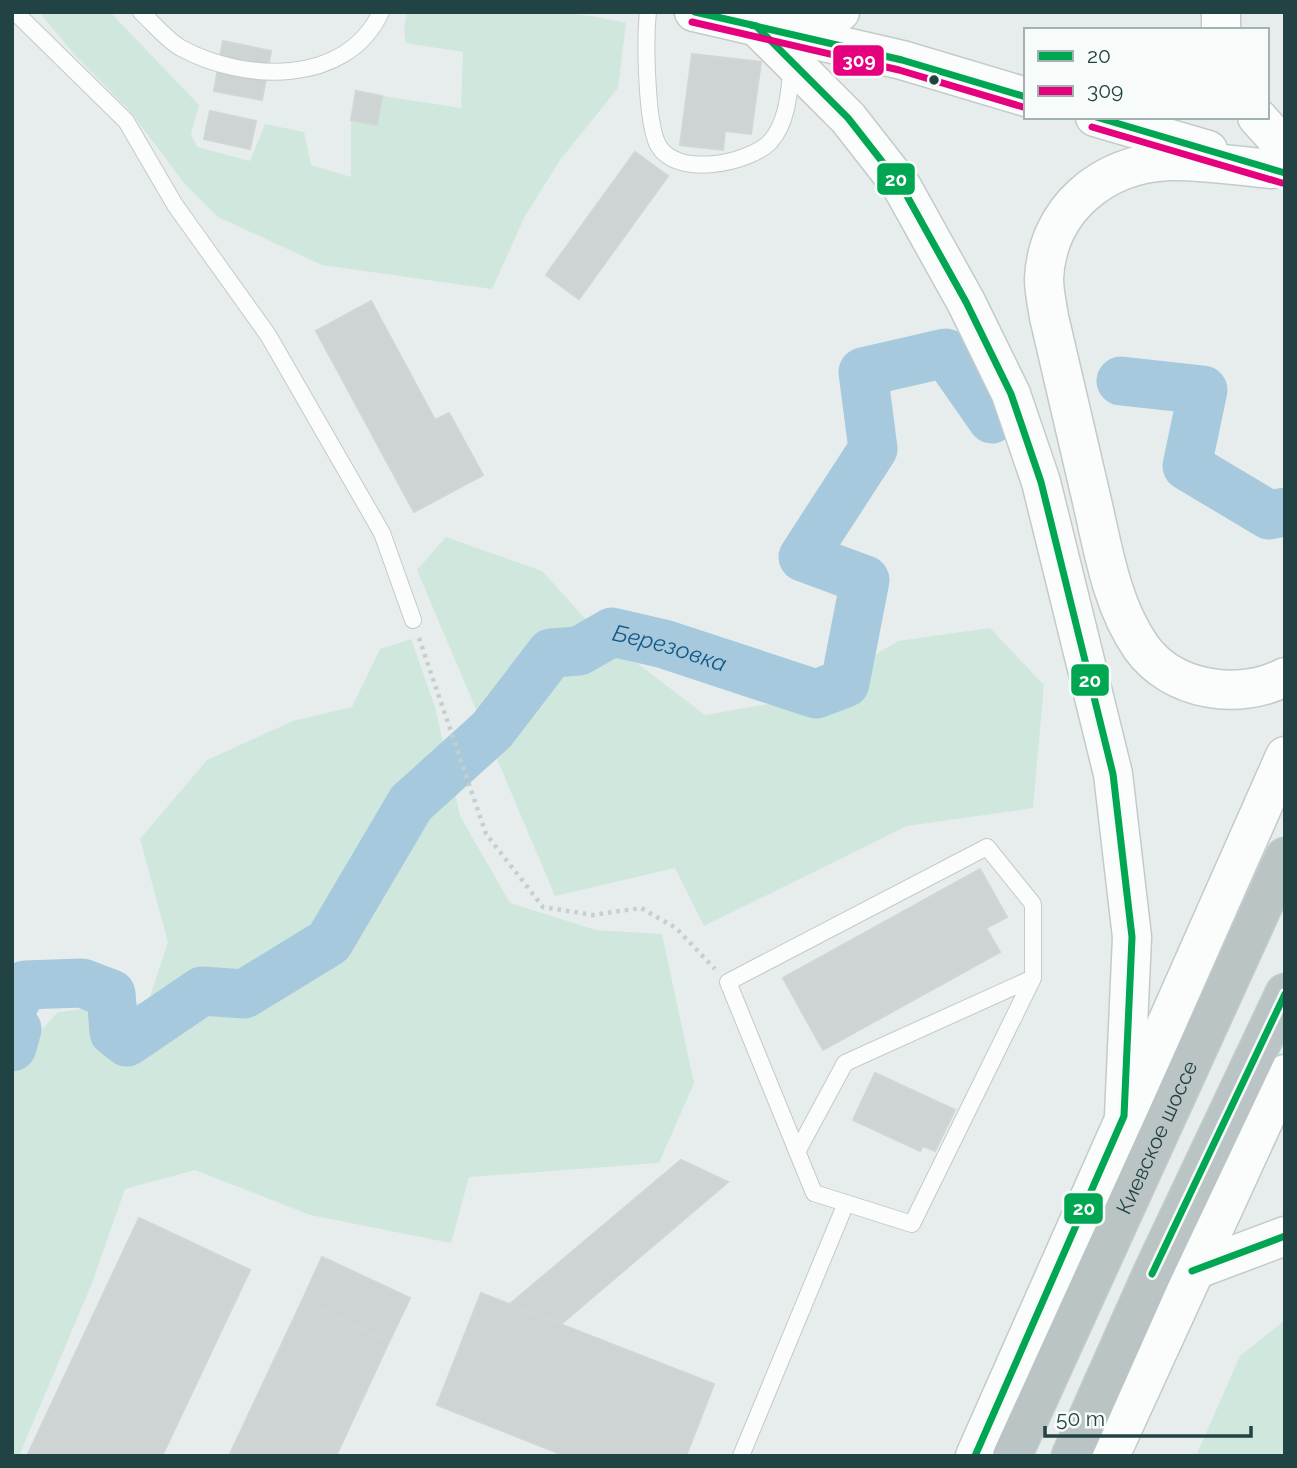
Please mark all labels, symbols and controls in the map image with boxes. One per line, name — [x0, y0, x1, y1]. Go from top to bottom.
legend — [1024, 28, 1269, 119]
text: 20 — [1087, 43, 1111, 68]
line badge: 309 — [832, 44, 885, 77]
text: 309 — [842, 49, 876, 71]
unlabelled marker — [927, 73, 941, 87]
text: 309 — [1087, 78, 1123, 103]
line badge: 20 — [876, 162, 916, 196]
text: 20 — [885, 168, 907, 190]
water label: Березовка — [610, 619, 731, 677]
line badge: 20 — [1070, 663, 1110, 697]
text: 20 — [1079, 669, 1101, 691]
street label: Киевское шоссе — [1111, 1057, 1202, 1218]
line badge: 20 — [1063, 1192, 1104, 1225]
text: 20 — [1073, 1197, 1095, 1219]
scale bar — [1045, 1394, 1252, 1438]
text: 50 m — [1056, 1406, 1105, 1431]

